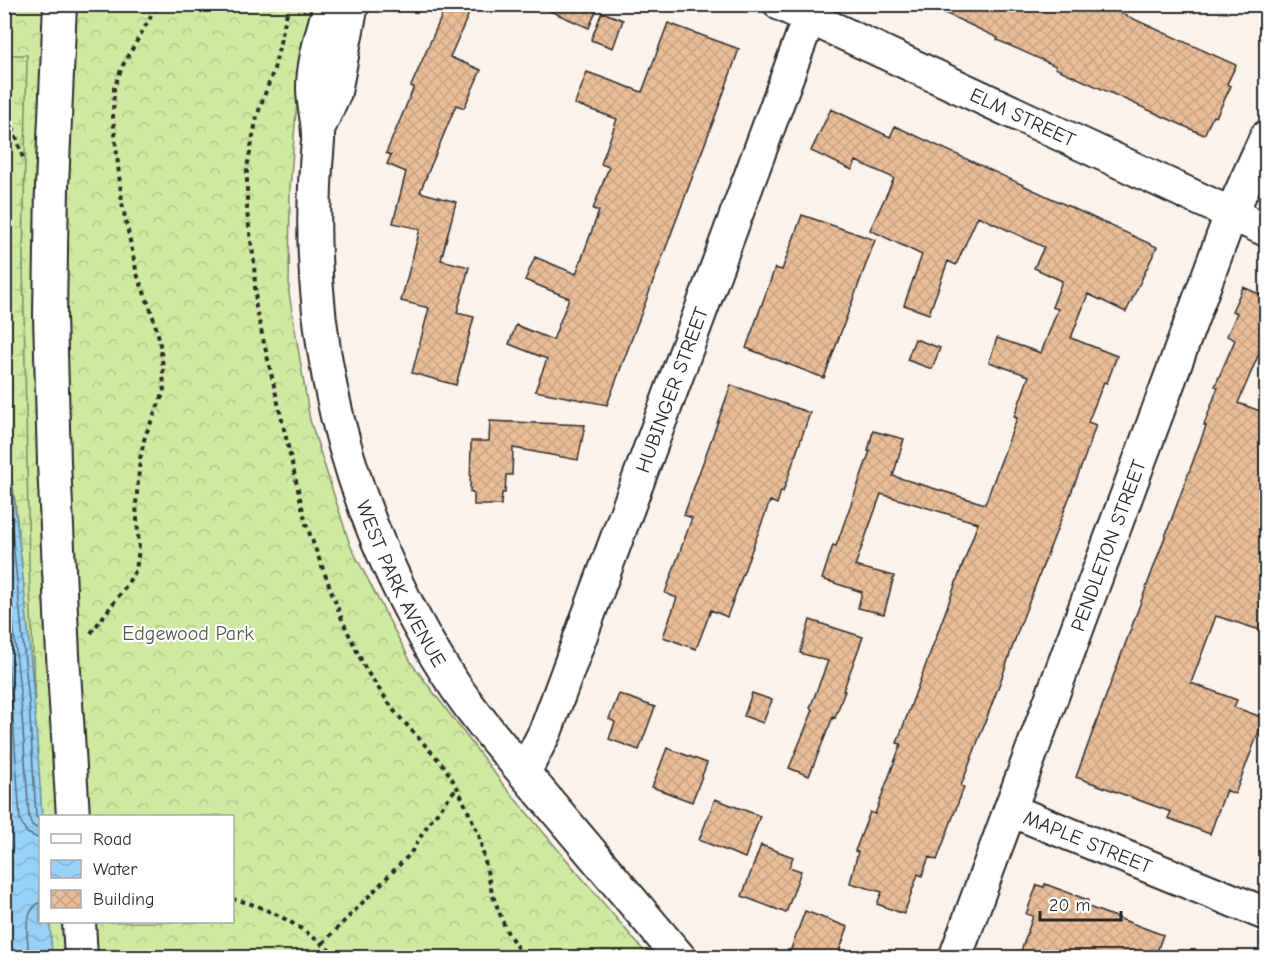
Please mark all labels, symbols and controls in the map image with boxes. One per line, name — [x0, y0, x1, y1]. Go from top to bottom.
street label: ELM STREET — [967, 83, 1080, 152]
street label: HUBINGER STREET — [631, 303, 713, 476]
street label: PENDLETON STREET — [1066, 456, 1151, 634]
street label: WEST PARK AVENUE — [352, 497, 451, 671]
park label: Edgewood Park — [122, 622, 254, 645]
street label: MAPLE STREET — [1020, 805, 1156, 878]
legend — [39, 815, 234, 923]
text: Road — [93, 829, 132, 850]
text: Water — [93, 859, 138, 880]
scale bar — [1040, 884, 1121, 922]
text: Building — [93, 889, 155, 910]
text: 20 m — [1049, 895, 1090, 916]

